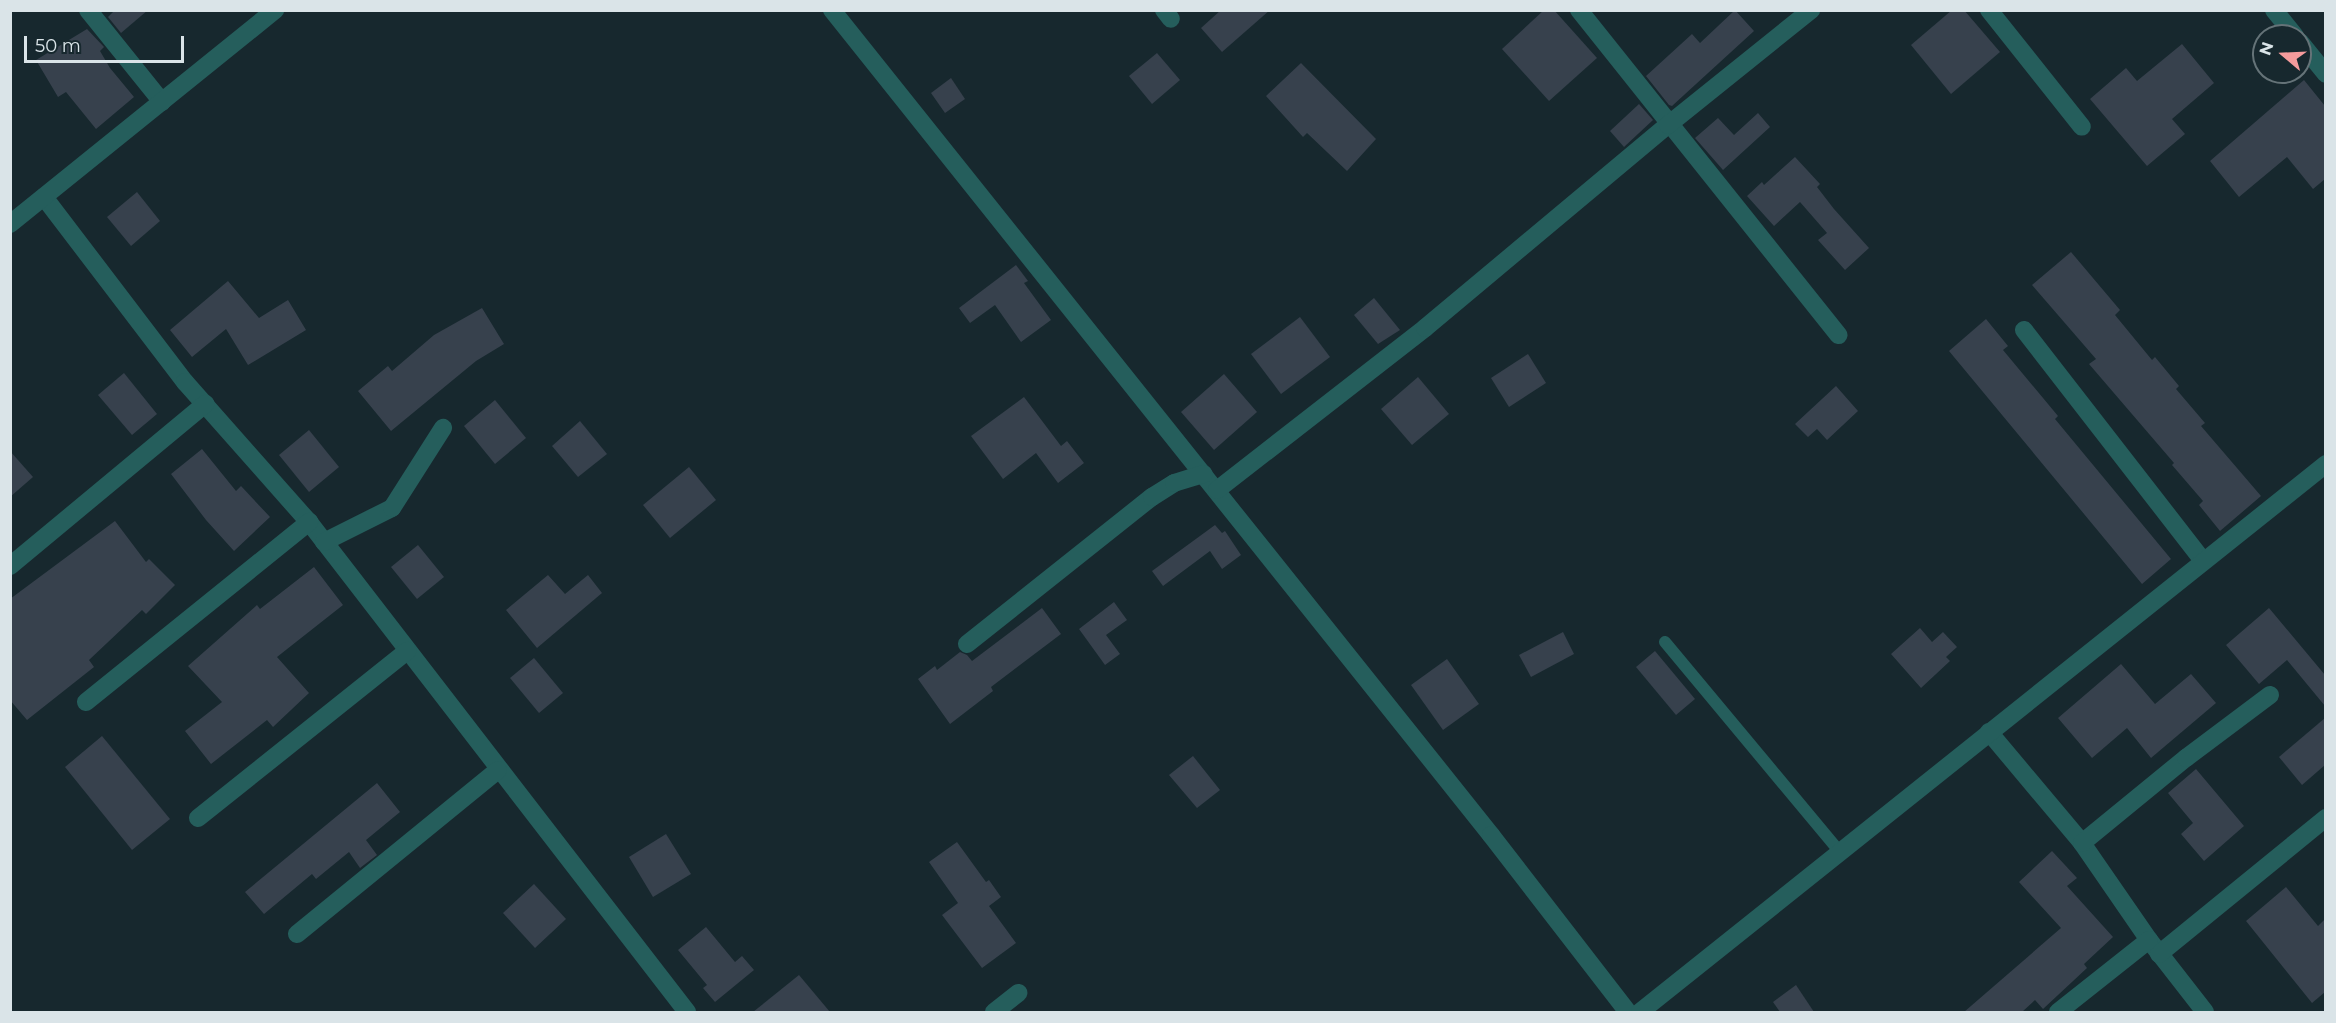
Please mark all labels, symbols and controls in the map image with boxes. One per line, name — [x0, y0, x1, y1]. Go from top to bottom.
scale bar — [27, 24, 188, 62]
north arrow — [2252, 24, 2312, 84]
text: 50 m — [35, 35, 81, 57]
text: N — [2255, 39, 2277, 58]

